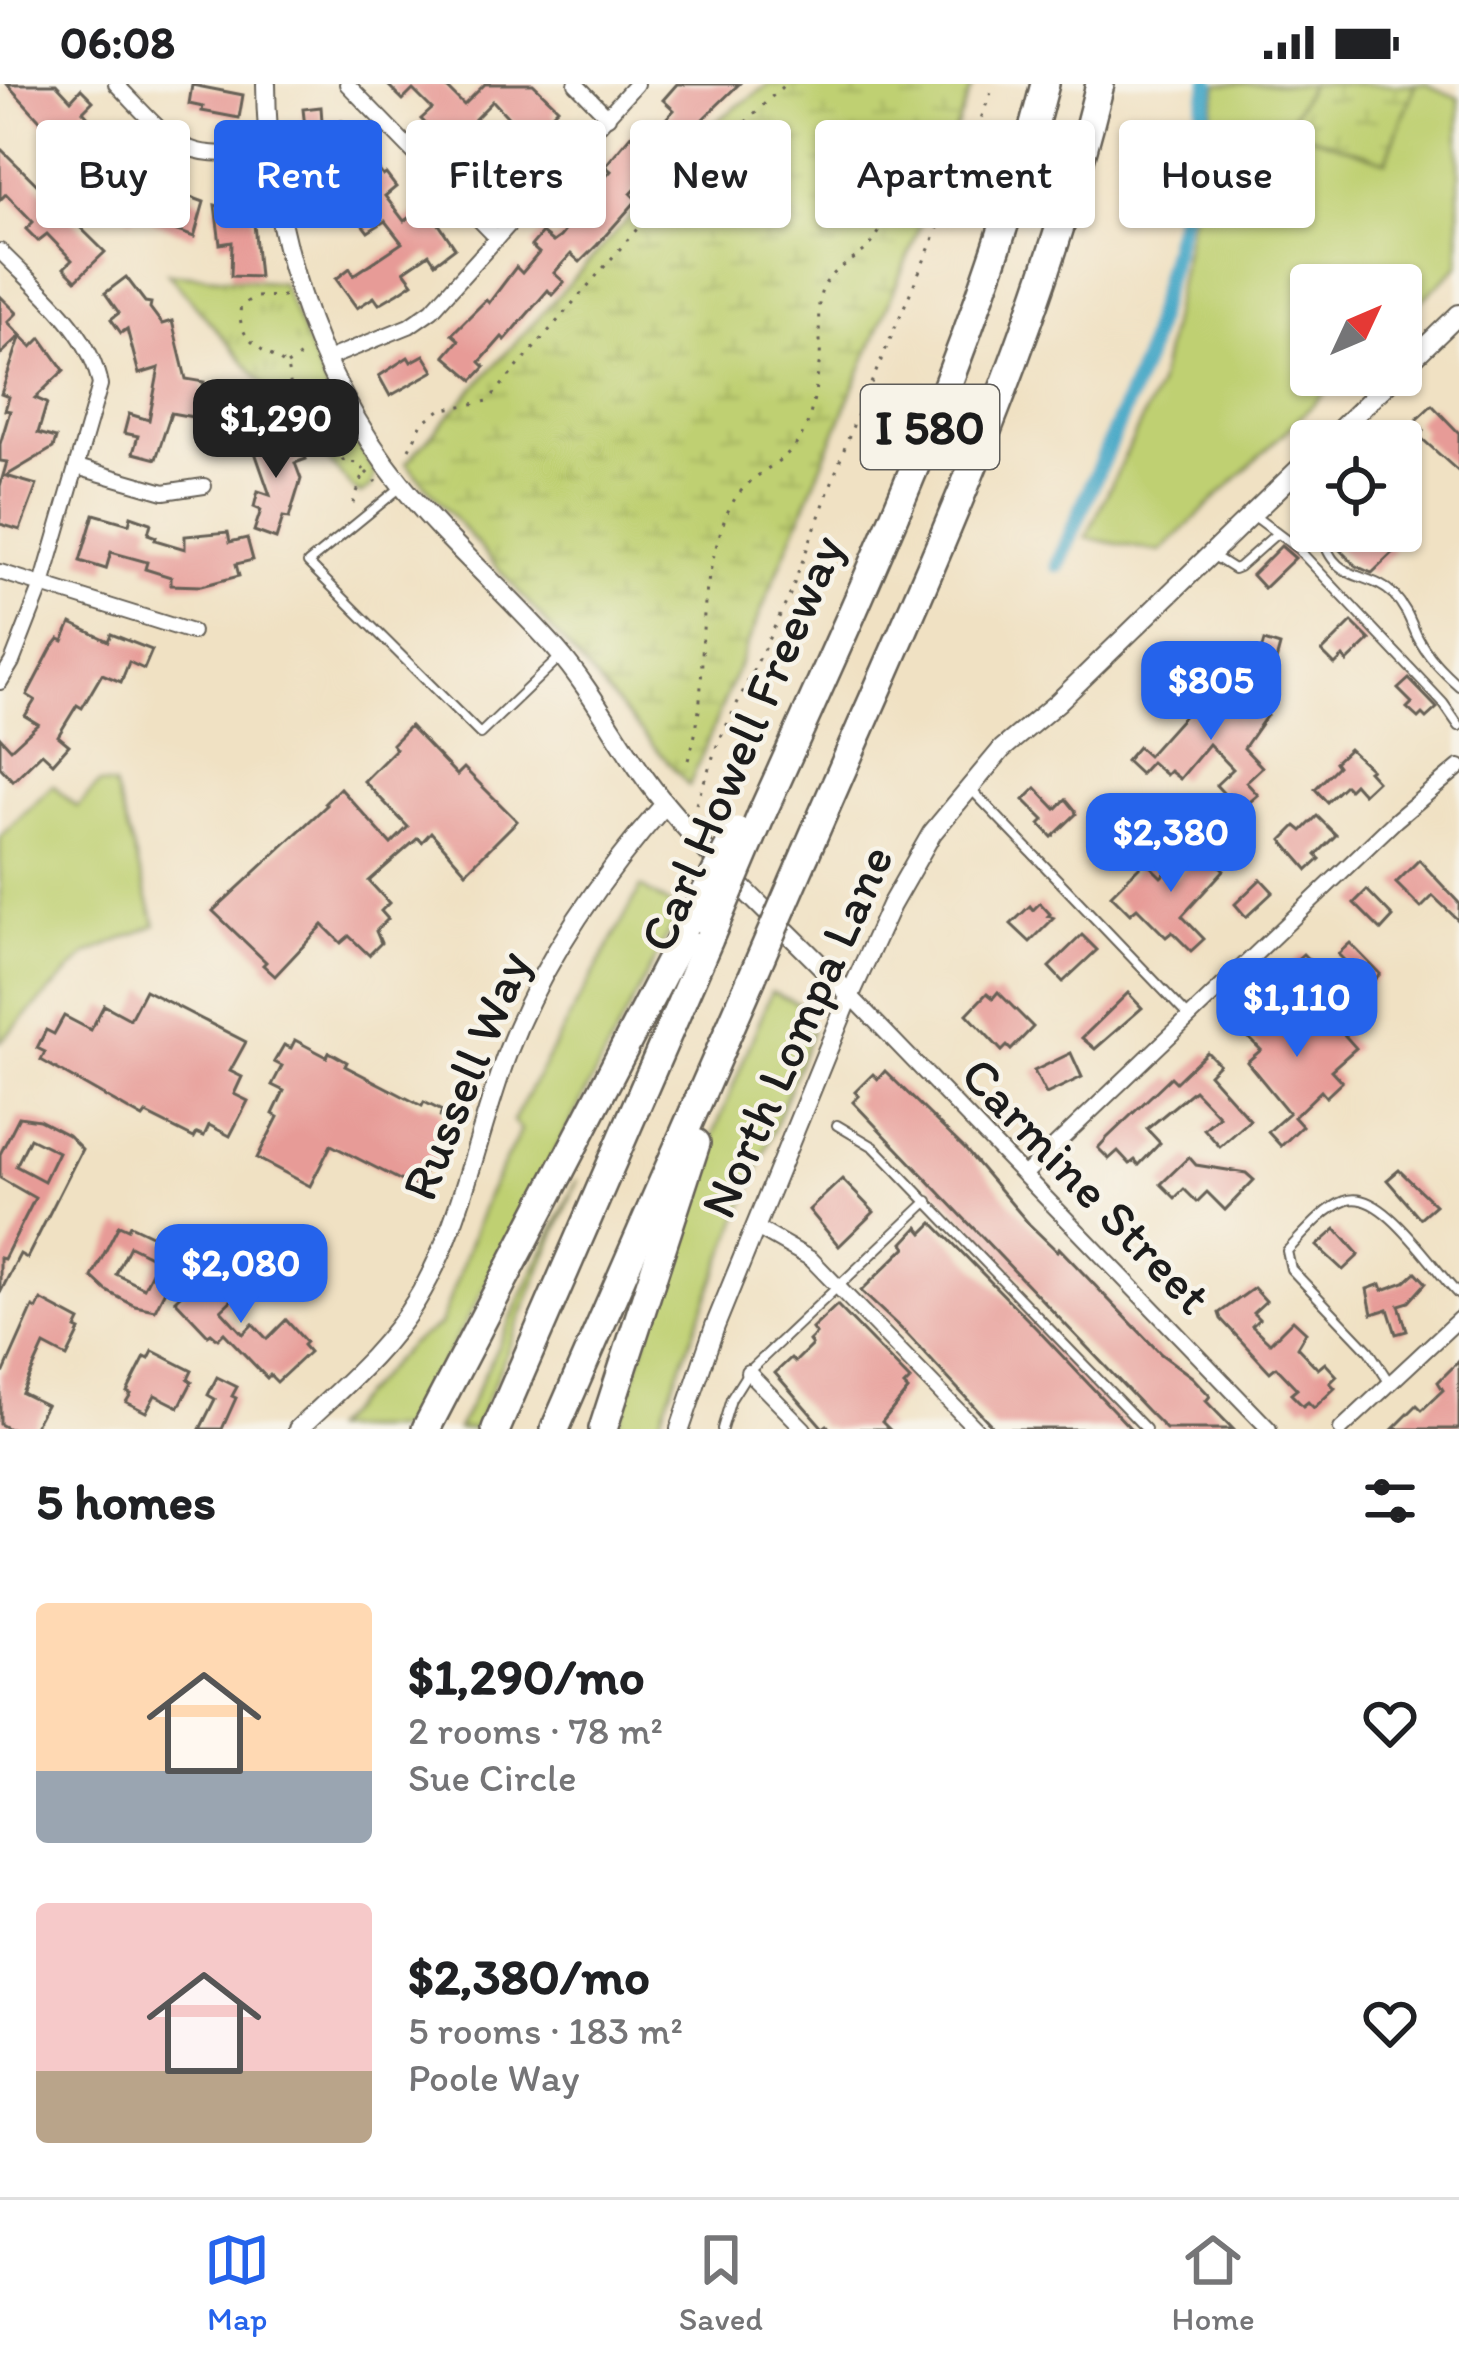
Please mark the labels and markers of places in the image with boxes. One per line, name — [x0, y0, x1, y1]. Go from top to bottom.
pin: $1,290 — [178, 379, 374, 481]
pin: $805 — [1140, 641, 1282, 743]
pin: $2,380 — [1073, 793, 1269, 895]
pin: $1,110 — [1199, 958, 1395, 1060]
pin: $2,080 — [143, 1224, 339, 1326]

